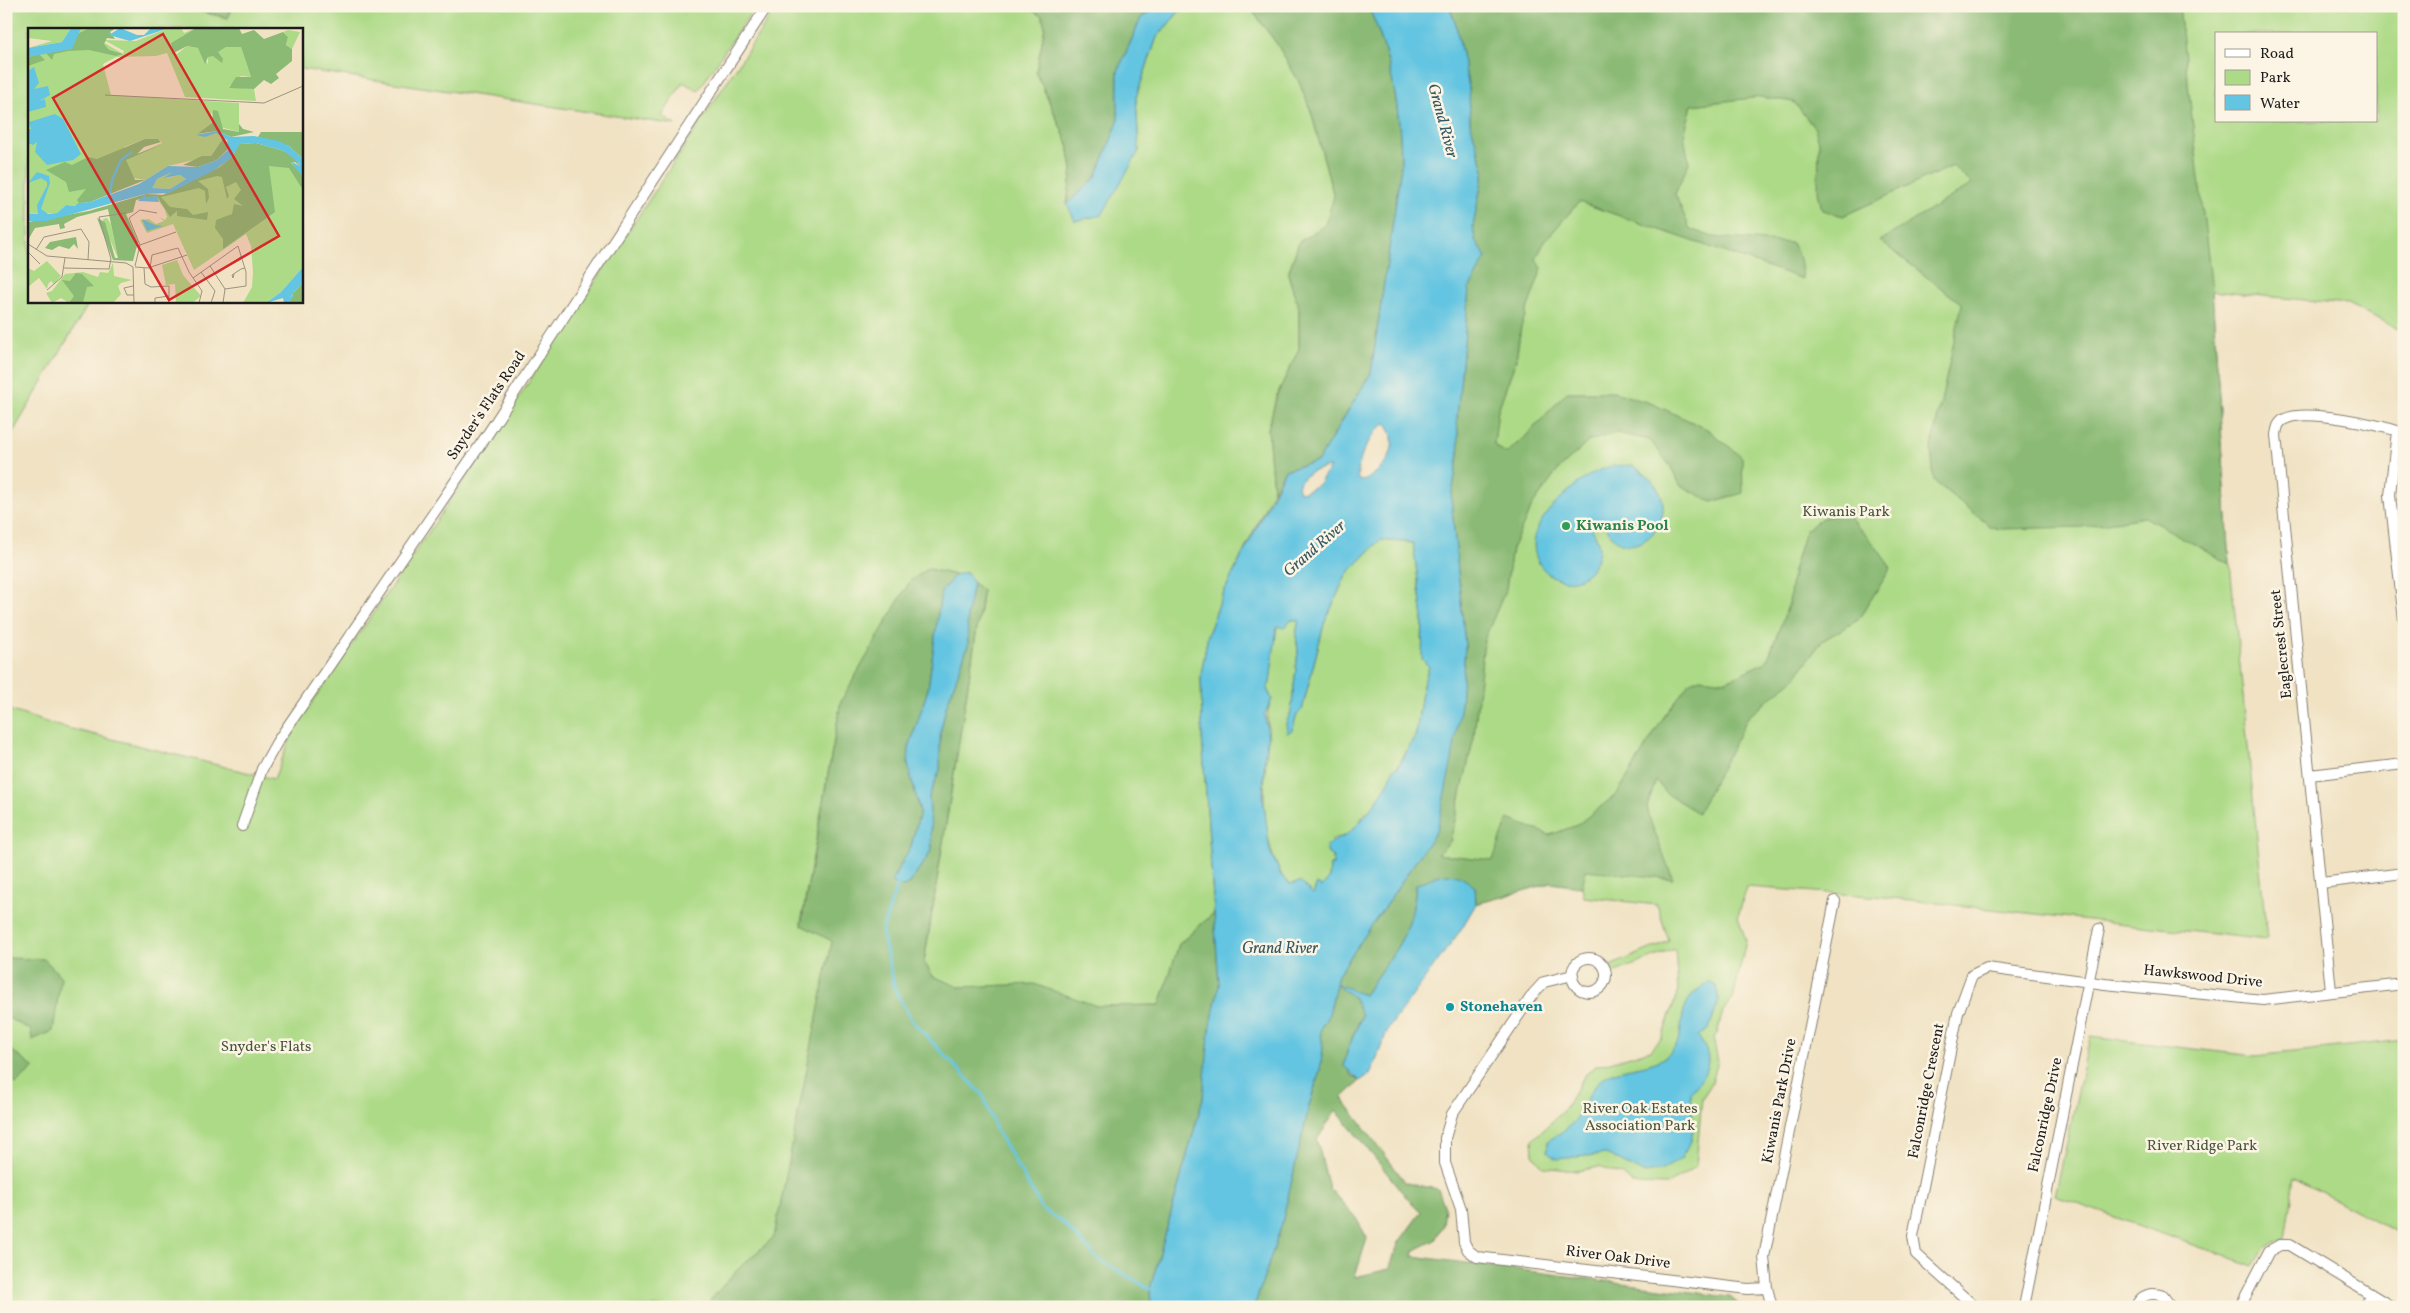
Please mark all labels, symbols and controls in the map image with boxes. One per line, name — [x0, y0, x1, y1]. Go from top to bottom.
inset map — [28, 28, 302, 302]
legend — [2215, 32, 2378, 122]
text: Road — [2260, 44, 2294, 65]
text: Park — [2260, 68, 2291, 89]
water label: Grand River — [1422, 81, 1463, 162]
text: Water — [2260, 94, 2300, 115]
street label: Snyder's Flats Road — [443, 347, 531, 465]
park label: Kiwanis Park — [1802, 502, 1890, 523]
water label: Grand River — [1279, 515, 1352, 582]
place label: Kiwanis Pool — [1576, 516, 1669, 537]
marker: Kiwanis Pool — [1560, 520, 1572, 532]
street label: Eaglecrest Street — [2266, 588, 2298, 700]
water label: Grand River — [1242, 938, 1319, 960]
street label: Hawkswood Drive — [2142, 960, 2264, 994]
place label: Stonehaven — [1460, 997, 1543, 1018]
marker: Stonehaven — [1444, 1001, 1456, 1013]
street label: Falconridge Crescent — [1904, 1021, 1950, 1161]
park label: Snyder's Flats — [221, 1037, 311, 1058]
street label: Kiwanis Park Drive — [1758, 1037, 1802, 1165]
street label: Falconridge Drive — [2024, 1056, 2068, 1174]
park label: River Oak Estates Association Park — [1582, 1099, 1698, 1137]
park label: River Ridge Park — [2147, 1136, 2257, 1157]
street label: River Oak Drive — [1565, 1241, 1671, 1275]

